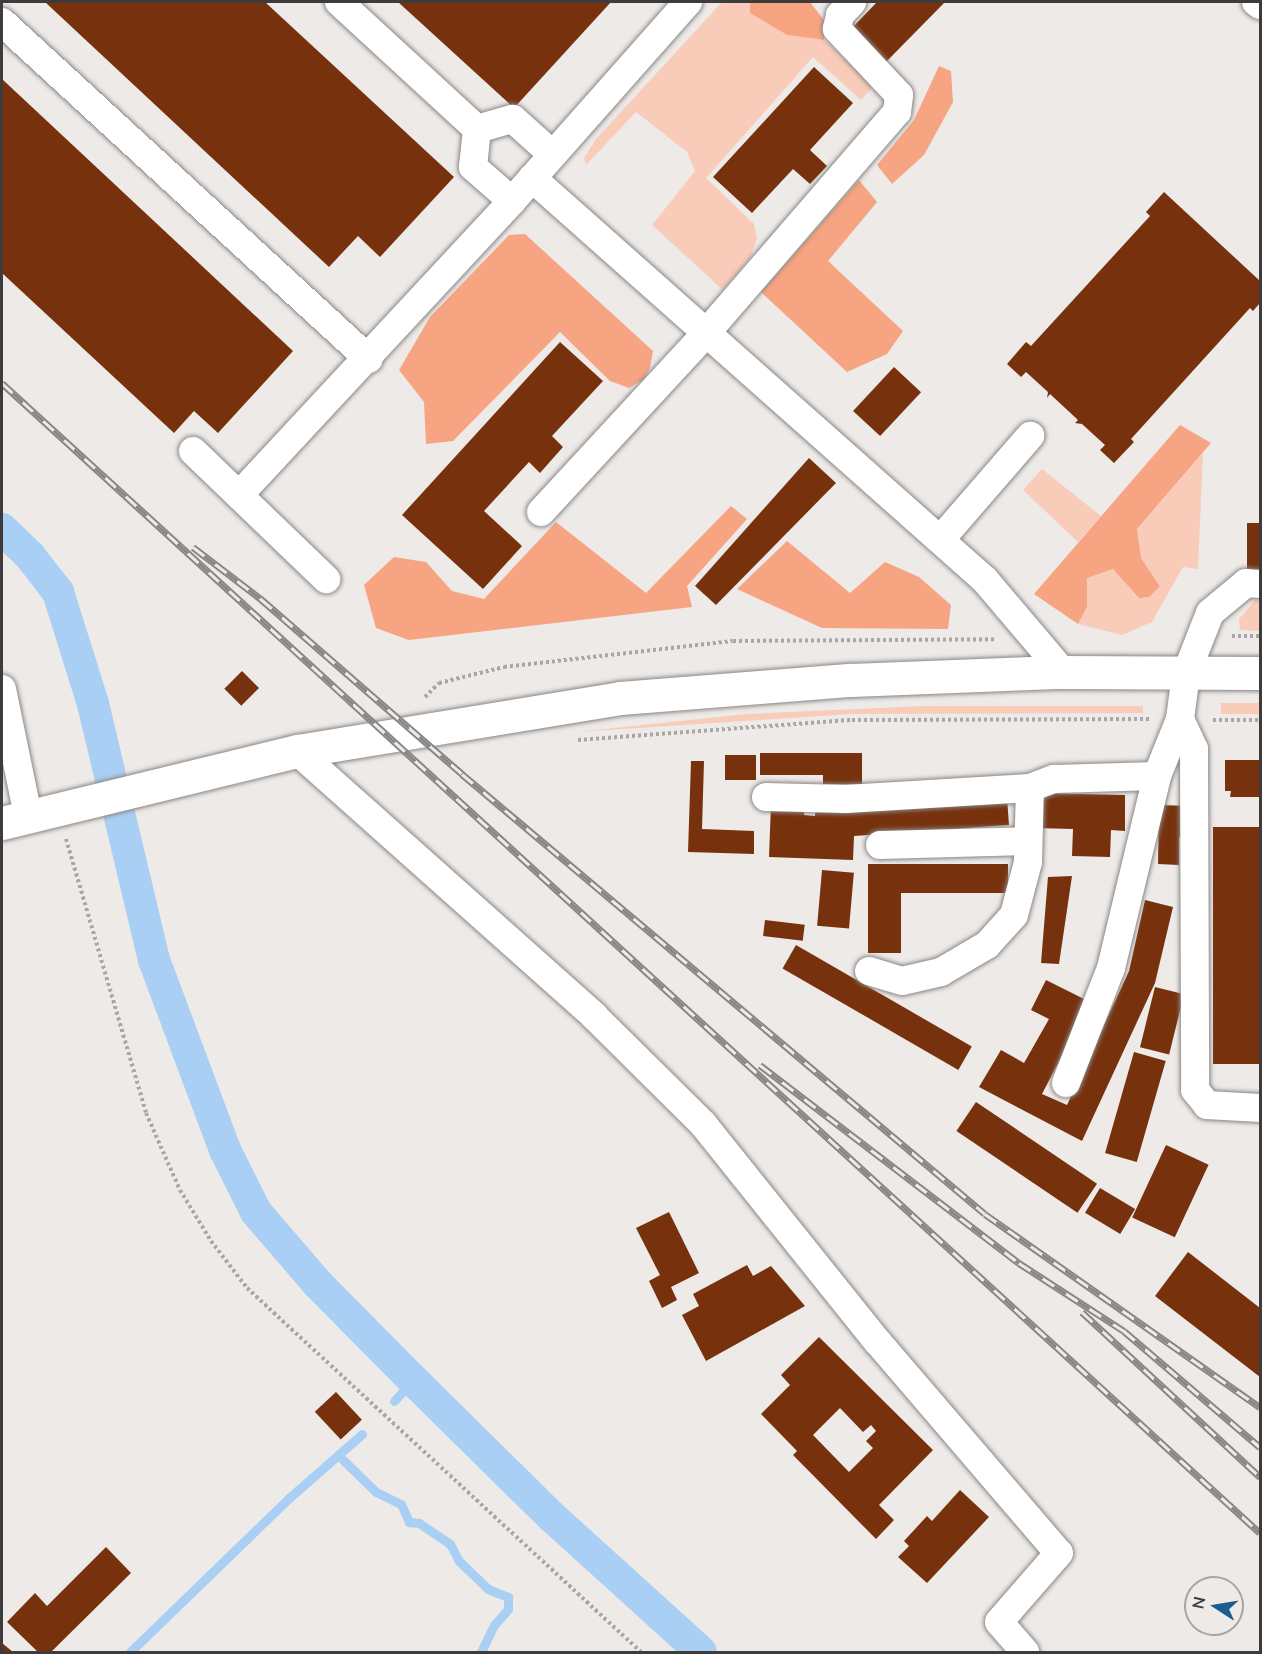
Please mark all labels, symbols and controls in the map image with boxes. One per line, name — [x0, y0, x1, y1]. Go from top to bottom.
north arrow — [1184, 1576, 1244, 1636]
text: N — [1187, 1595, 1209, 1611]

